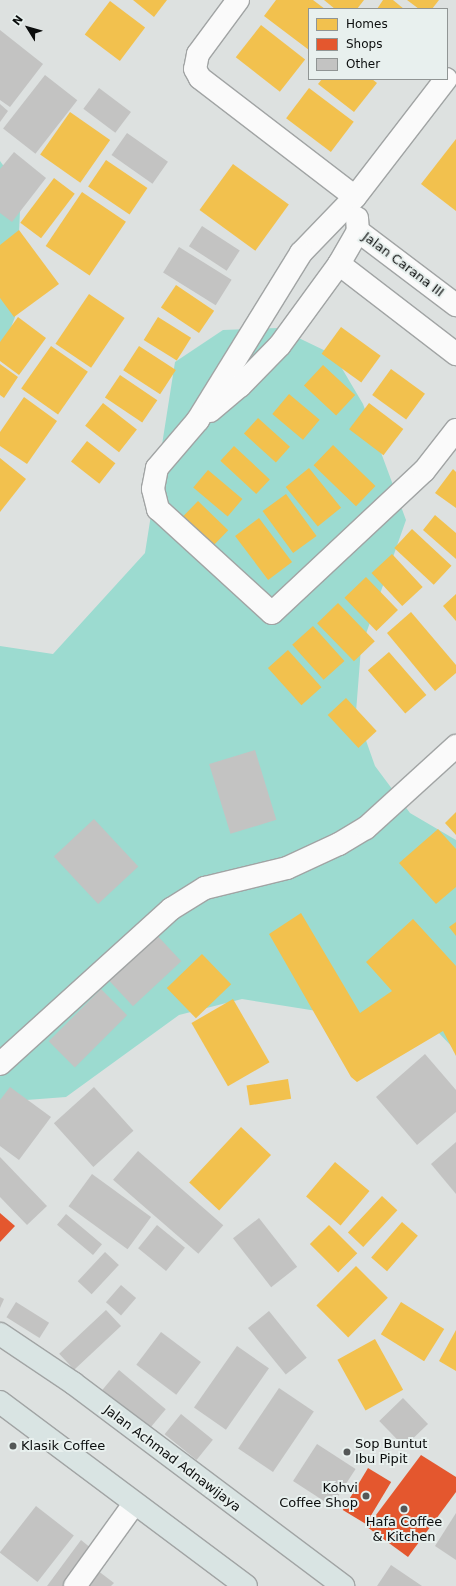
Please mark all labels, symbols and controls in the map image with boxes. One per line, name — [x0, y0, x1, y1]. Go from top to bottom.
north arrow — [8, 8, 48, 48]
legend — [308, 8, 448, 80]
text: N — [10, 13, 26, 28]
text: Homes — [346, 17, 388, 31]
text: Shops — [346, 37, 382, 51]
text: Other — [346, 57, 380, 71]
street label: Jalan Carana III — [359, 229, 447, 301]
street label: Jalan Achmad Adnawijaya — [100, 1402, 244, 1516]
place label: Sop Buntut Ibu Pipit — [355, 1437, 427, 1468]
place label: Klasik Coffee — [21, 1438, 105, 1454]
marker: Klasik Coffee — [8, 1441, 18, 1451]
marker: Sop Buntut Ibu Pipit — [342, 1447, 352, 1457]
place label: Kohvi Coffee Shop — [279, 1481, 358, 1512]
marker: Kohvi Coffee Shop — [361, 1491, 371, 1501]
marker: Hafa Coffee & Kitchen — [399, 1504, 409, 1514]
place label: Hafa Coffee & Kitchen — [366, 1515, 442, 1546]

